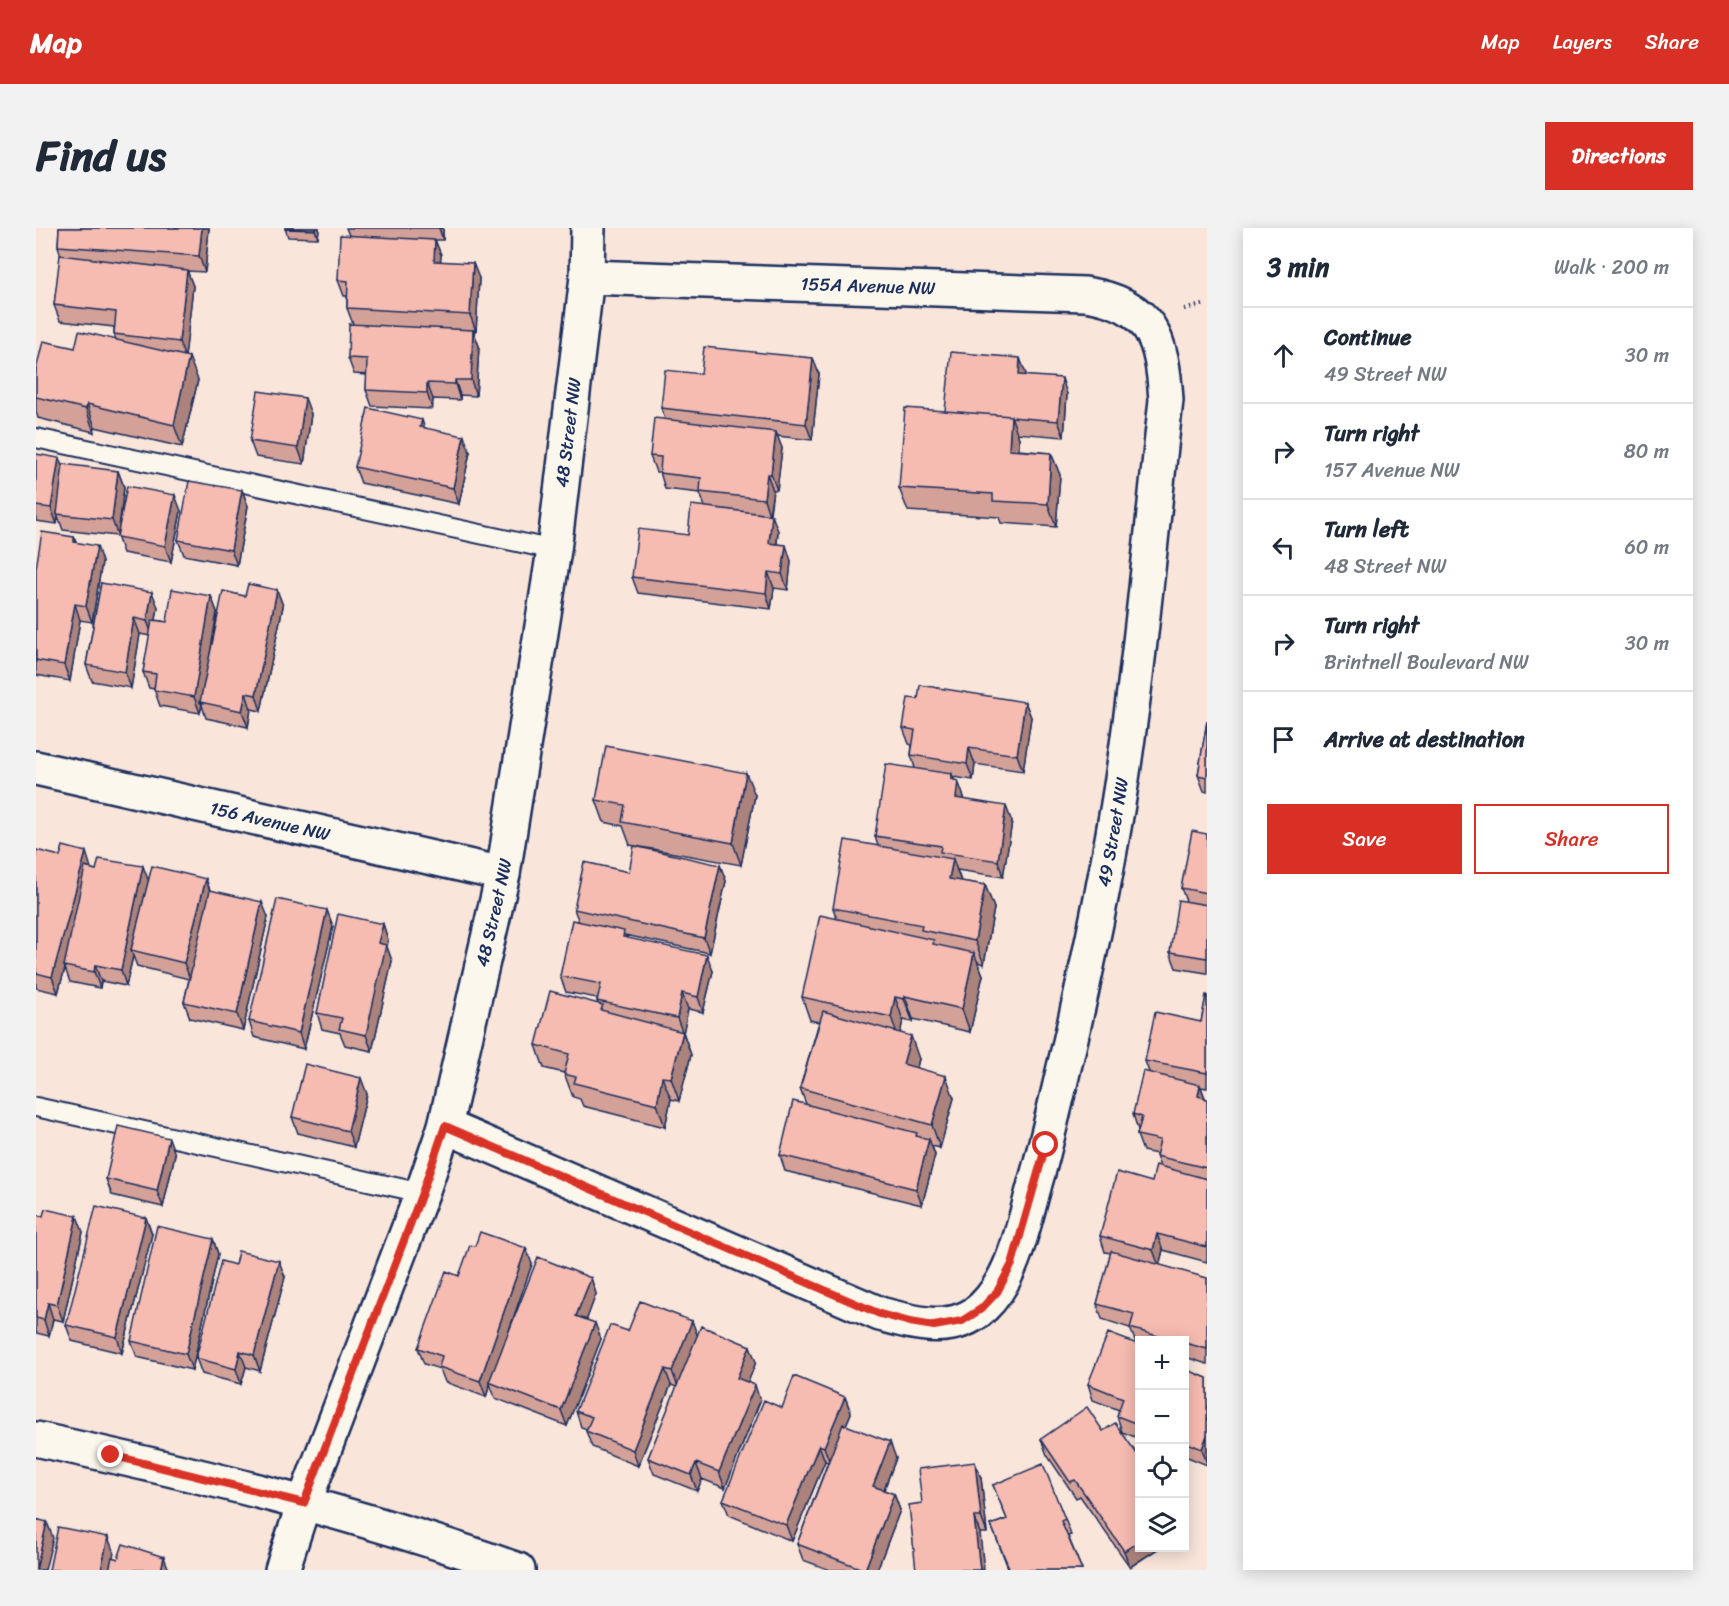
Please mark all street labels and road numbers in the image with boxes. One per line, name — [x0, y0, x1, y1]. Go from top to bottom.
street label: 155A Avenue NW — [800, 268, 937, 304]
street label: 48 Street NW — [546, 375, 591, 489]
street label: 49 Street NW — [1088, 774, 1138, 890]
street label: 156 Avenue NW — [207, 792, 334, 850]
street label: 48 Street NW — [466, 855, 521, 970]

